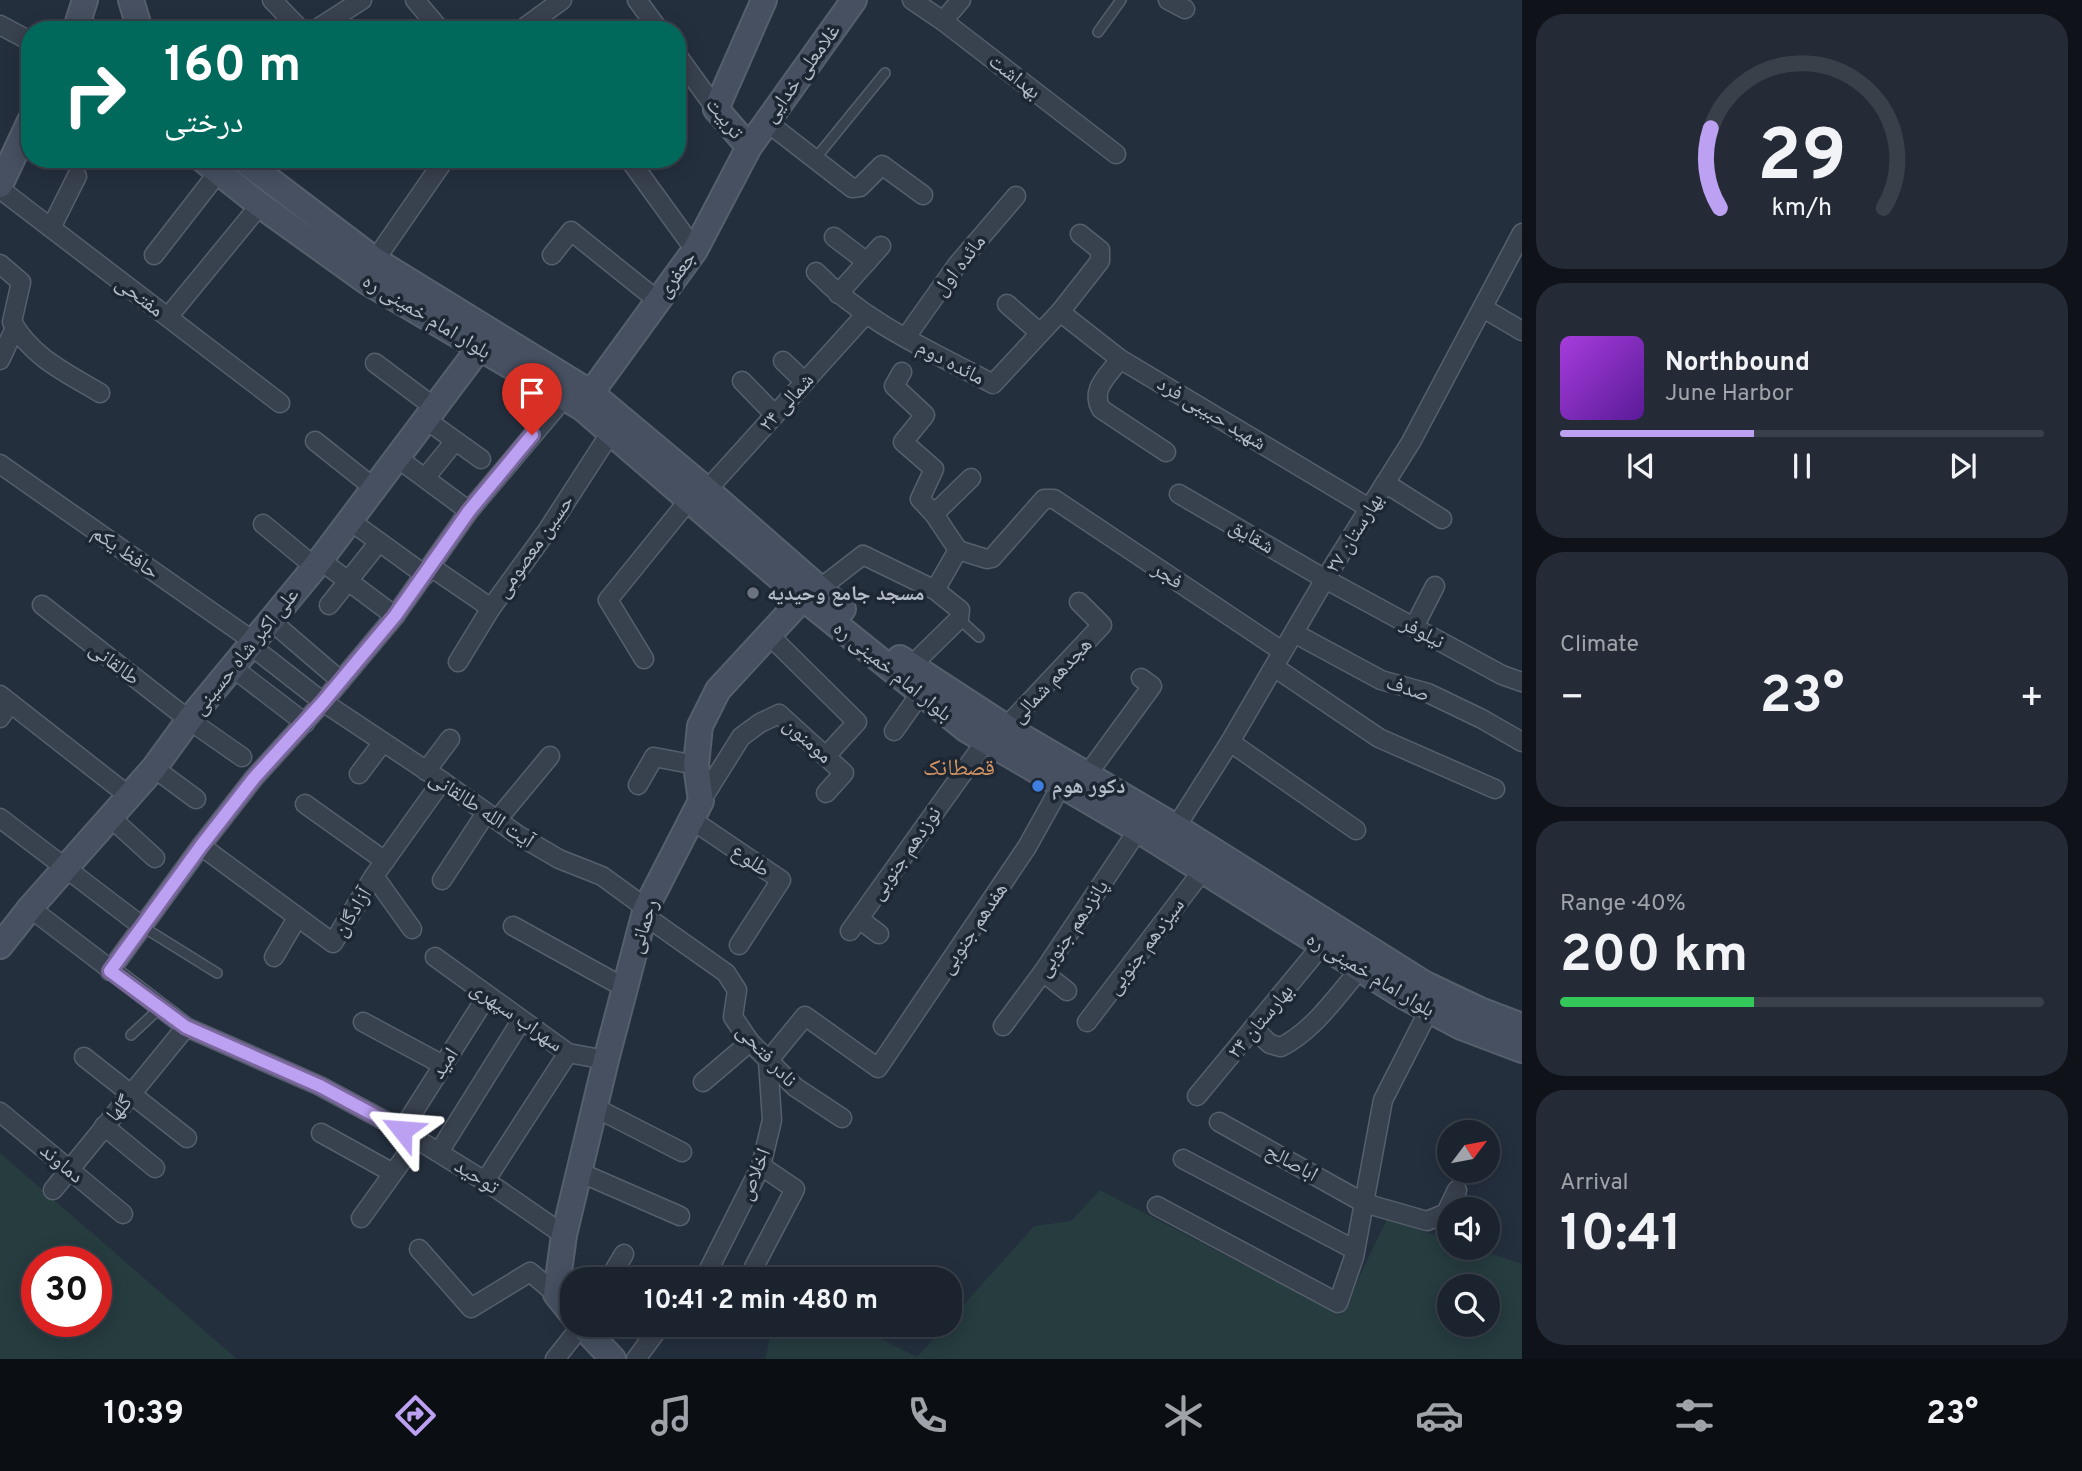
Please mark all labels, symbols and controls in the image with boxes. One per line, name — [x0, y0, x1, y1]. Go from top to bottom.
street label: غلامعلی خدایی — [757, 19, 847, 129]
text: 160 m — [164, 37, 301, 99]
street label: بهداشت — [982, 48, 1046, 106]
icon: right — [49, 49, 140, 140]
street label: تربیت — [699, 93, 749, 145]
text: درختی — [164, 104, 243, 144]
text: 29 — [1757, 114, 1847, 206]
text: km/h — [1772, 192, 1832, 224]
street label: مائده اول — [928, 229, 993, 302]
street label: جعفری — [651, 246, 703, 304]
street label: بلوار امام خمینی ره — [357, 268, 496, 366]
street label: مفتحی — [110, 270, 169, 324]
street label: مائده دوم — [912, 334, 989, 392]
text: Northbound — [1665, 347, 1810, 380]
pin — [502, 363, 562, 435]
street label: ۲۴ شمالی — [754, 368, 821, 438]
street label: شهید حبیبی فرد — [1152, 371, 1271, 457]
icon: arrive — [513, 374, 551, 412]
text: June Harbor — [1665, 380, 1793, 409]
icon: previous — [1622, 447, 1660, 485]
icon: pause — [1783, 447, 1821, 485]
icon: next — [1944, 447, 1982, 485]
street label: بهارستان ۲۷ — [1320, 488, 1391, 579]
street label: حسین معصومی — [490, 490, 581, 604]
street label: شقایق — [1224, 514, 1279, 561]
street label: حافظ یکم — [86, 520, 164, 586]
street label: فجر — [1146, 556, 1188, 596]
place label: مسجد جامع وحیدیه — [767, 581, 924, 608]
street label: علی اکبر شاه حسینی — [186, 582, 306, 721]
marker: مسجد جامع وحیدیه — [745, 585, 761, 601]
street label: نیلوفر — [1395, 610, 1449, 656]
street label: بلوار امام خمینی ره — [827, 616, 957, 728]
text: Climate — [1560, 631, 1639, 660]
street label: هجدهم شمالی — [1005, 632, 1099, 730]
street label: طالقانی — [83, 636, 145, 692]
text: 23° — [1760, 665, 1844, 731]
street label: صدف — [1382, 670, 1433, 709]
text: − — [1560, 675, 1585, 724]
text: + — [2019, 675, 2044, 724]
street label: مومنون — [777, 712, 837, 770]
district label: قصطانک — [923, 755, 995, 784]
street label: آیت الله طالقانی — [424, 765, 539, 856]
place label: دکور هوم — [1052, 774, 1125, 801]
marker: دکور هوم — [1030, 778, 1046, 794]
street label: نوزدهم جنوبی — [864, 802, 948, 906]
street label: طلوع — [725, 838, 775, 884]
street label: پانزدهم جنوبی — [1031, 875, 1116, 983]
street label: هفدهم جنوبی — [934, 878, 1015, 980]
street label: آزادگان — [328, 883, 379, 942]
text: Range · 40% — [1560, 890, 1686, 919]
street label: سیزدهم جنوبی — [1101, 893, 1192, 1001]
street label: رحمانی — [623, 896, 666, 957]
text: 200 km — [1560, 924, 1748, 990]
street label: بلوار امام خمینی ره — [1301, 926, 1440, 1024]
street label: سهراب سپهری — [464, 975, 568, 1059]
street label: بهارستان ۲۴ — [1222, 979, 1300, 1065]
street label: نادر فتحی — [730, 1018, 802, 1094]
street label: امید — [425, 1043, 465, 1085]
street label: گلها — [101, 1090, 139, 1128]
position arrow — [365, 1093, 439, 1167]
north arrow — [1437, 1120, 1500, 1183]
map controls — [1437, 1120, 1500, 1337]
street label: دماوند — [34, 1138, 89, 1190]
street label: اباصالح — [1260, 1138, 1322, 1189]
street label: اخلاص — [733, 1144, 778, 1205]
street label: توحید — [449, 1153, 504, 1201]
text: Arrival — [1560, 1169, 1629, 1198]
button: sound — [1437, 1197, 1500, 1260]
text: 10:41 — [1560, 1203, 1682, 1269]
speed limit sign: 30 — [21, 1246, 112, 1337]
button: search — [1437, 1274, 1500, 1337]
text: 10:41 · 2 min · 480 m — [644, 1285, 878, 1318]
icon: directions — [391, 1391, 440, 1440]
icon: music — [647, 1391, 696, 1440]
icon: phone — [903, 1391, 952, 1440]
icon: climate — [1159, 1391, 1208, 1440]
icon: car — [1415, 1391, 1464, 1440]
icon: filters — [1670, 1391, 1719, 1440]
text: 10:39 — [103, 1395, 184, 1435]
text: 23° — [1926, 1395, 1978, 1435]

